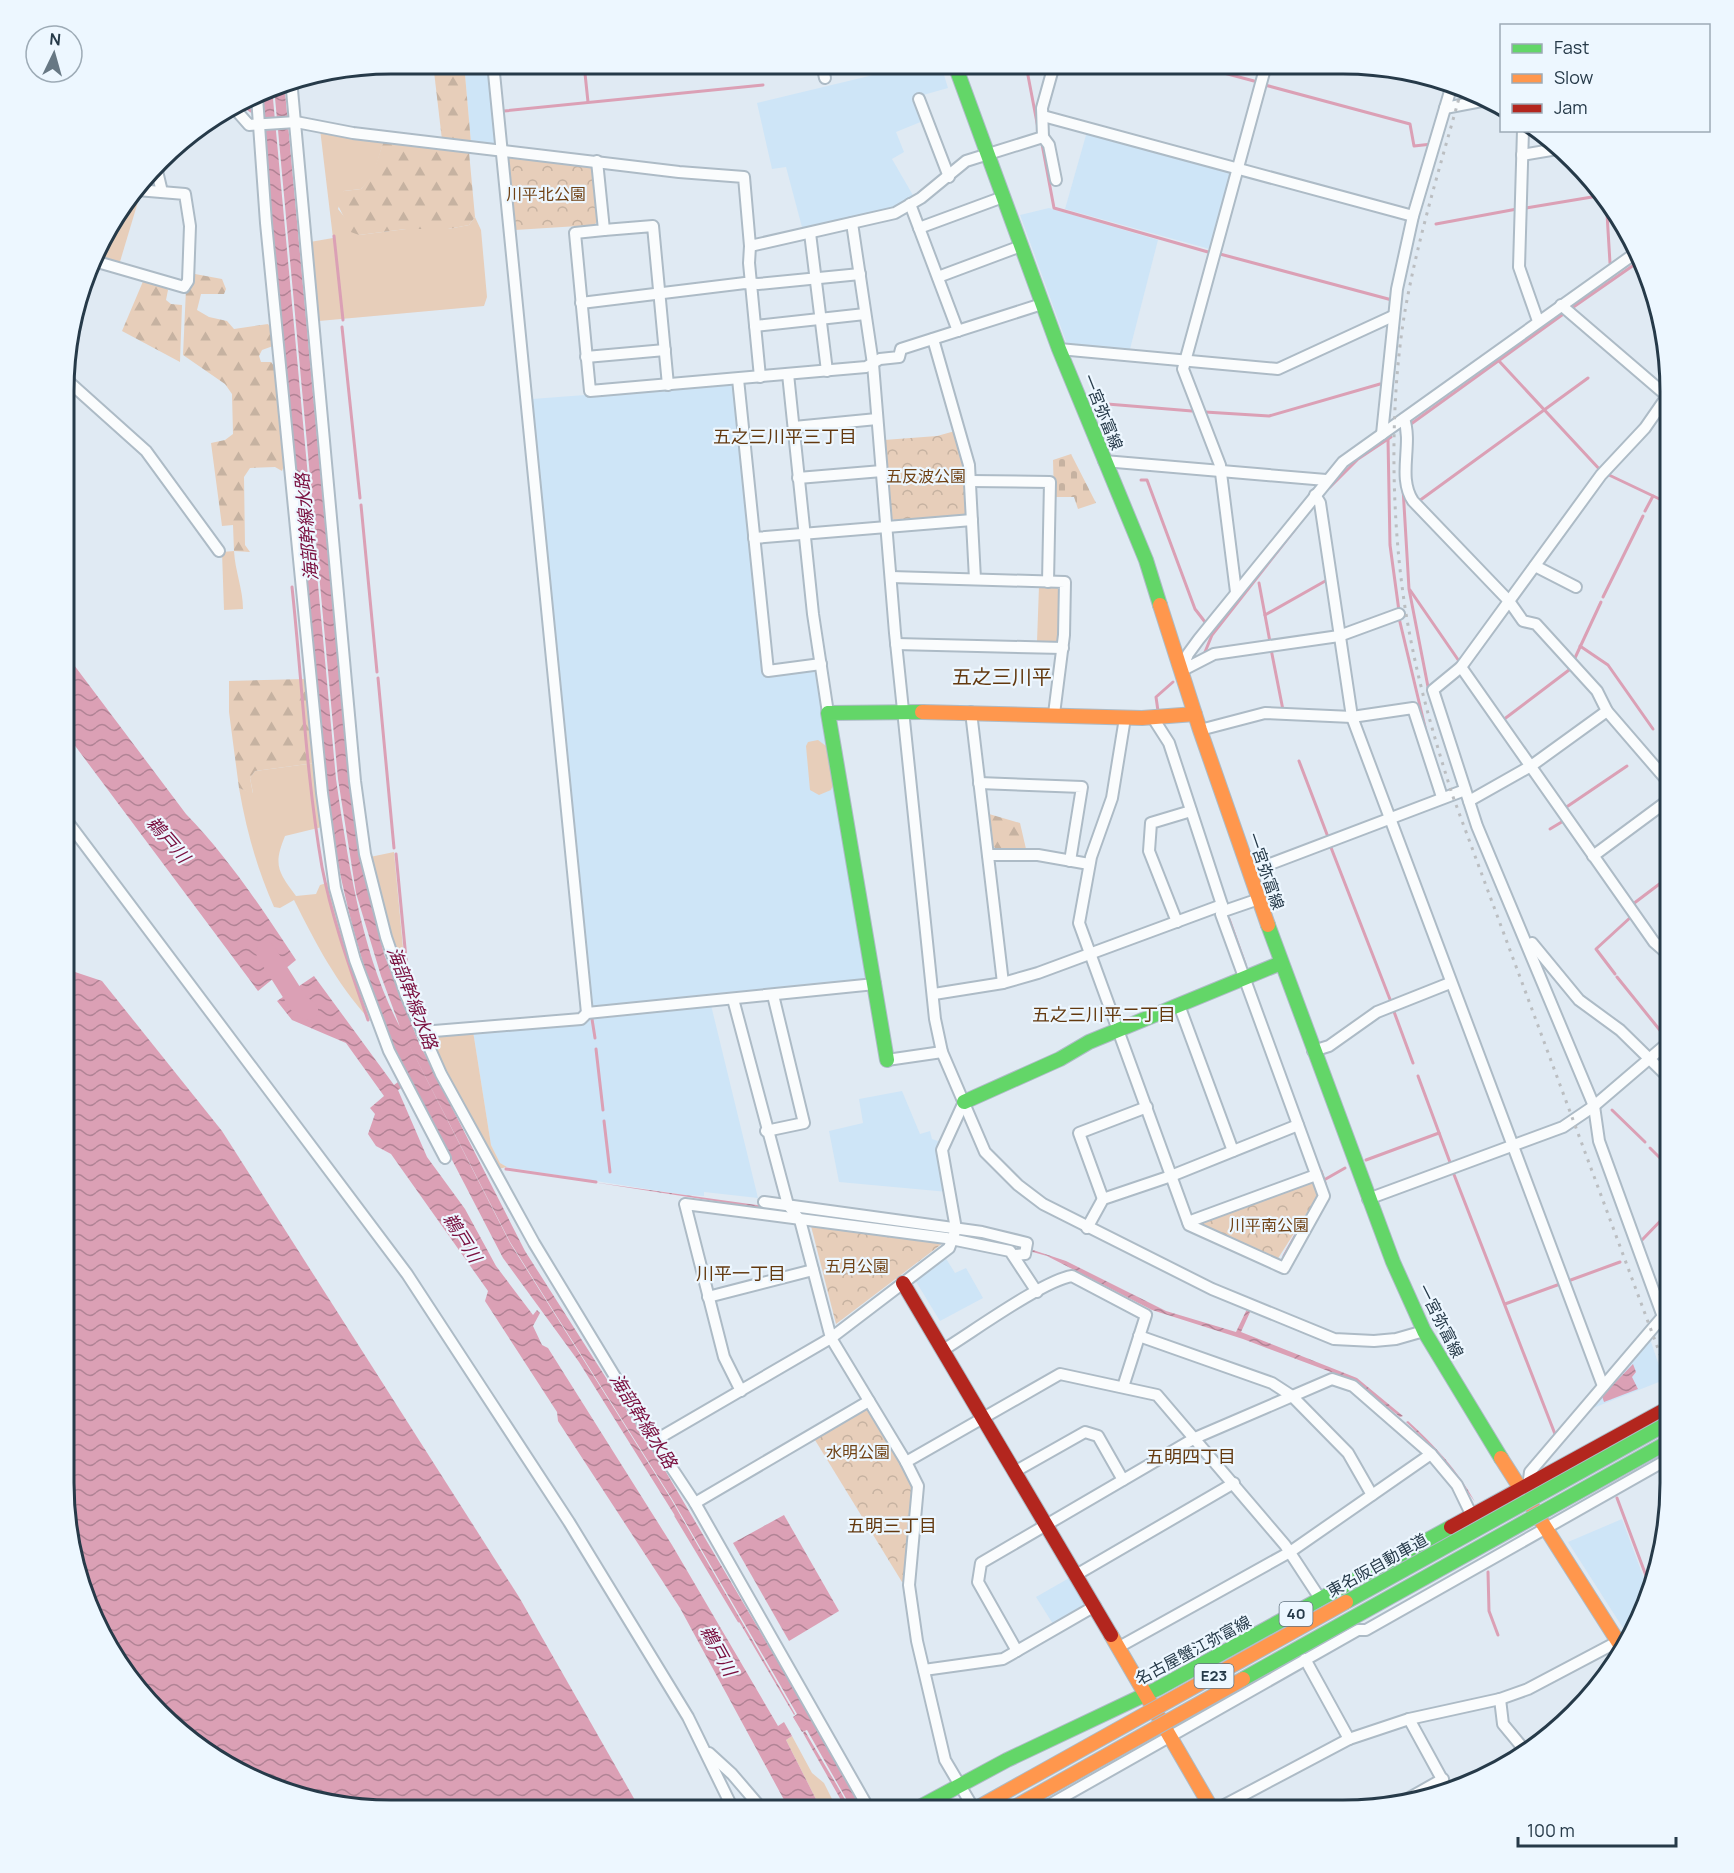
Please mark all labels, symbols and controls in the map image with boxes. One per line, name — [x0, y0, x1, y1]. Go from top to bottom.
north arrow — [24, 24, 84, 84]
legend — [1500, 24, 1710, 132]
text: N — [49, 28, 62, 51]
text: Fast — [1554, 35, 1589, 59]
text: Slow — [1554, 65, 1594, 89]
text: Jam — [1554, 95, 1588, 119]
park label: 川平北公園 — [506, 183, 586, 205]
street label: 一宮弥富線 — [1078, 371, 1128, 453]
district label: 五之三川平三丁目 — [713, 424, 857, 448]
park label: 五反波公園 — [886, 465, 966, 487]
water label: 海部幹線水路 — [289, 470, 323, 582]
district label: 五之三川平 — [952, 663, 1052, 690]
water label: 鵜戸川 — [142, 811, 197, 869]
street label: 一宮弥富線 — [1243, 830, 1289, 912]
water label: 海部幹線水路 — [382, 943, 444, 1054]
district label: 五之三川平二丁目 — [1032, 1002, 1176, 1026]
water label: 鵜戸川 — [438, 1208, 488, 1268]
park label: 川平南公園 — [1229, 1214, 1309, 1236]
park label: 五月公園 — [825, 1255, 889, 1277]
district label: 川平一丁目 — [696, 1261, 786, 1285]
street label: 一宮弥富線 — [1413, 1280, 1469, 1362]
water label: 海部幹線水路 — [605, 1368, 684, 1474]
park label: 水明公園 — [826, 1441, 890, 1463]
district label: 五明四丁目 — [1146, 1444, 1236, 1468]
district label: 五明三丁目 — [847, 1513, 937, 1537]
street label: 東名阪自動車道 — [1323, 1528, 1431, 1602]
road number: 40 — [1280, 1602, 1312, 1626]
street label: 名古屋蟹江弥富線 — [1131, 1610, 1255, 1690]
water label: 鵜戸川 — [695, 1621, 743, 1682]
road number: E23 — [1194, 1664, 1234, 1688]
scale bar — [1518, 1810, 1676, 1848]
text: 100 m — [1527, 1818, 1575, 1842]

